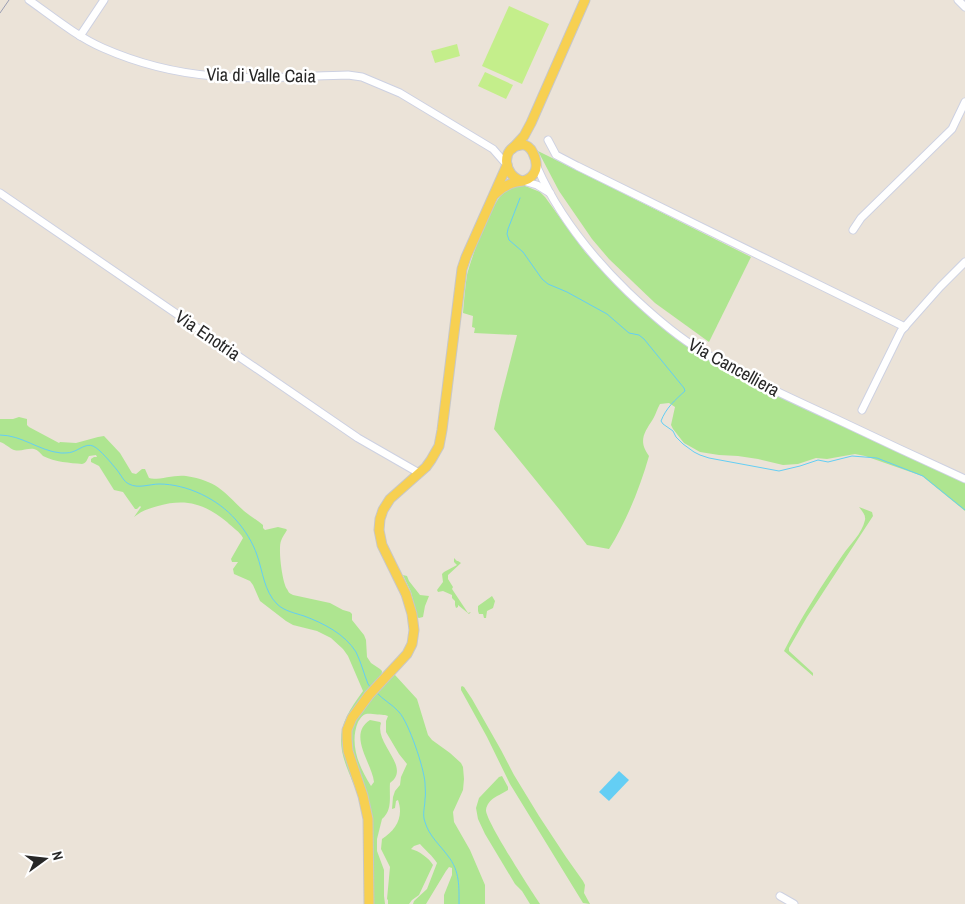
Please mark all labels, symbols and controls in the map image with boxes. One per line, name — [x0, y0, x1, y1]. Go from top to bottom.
street label: Via di Valle Caia — [206, 62, 316, 88]
street label: Via Enotria — [170, 304, 246, 366]
street label: Via Cancelliera — [684, 332, 784, 402]
north arrow — [20, 834, 70, 884]
text: N — [48, 849, 67, 862]

